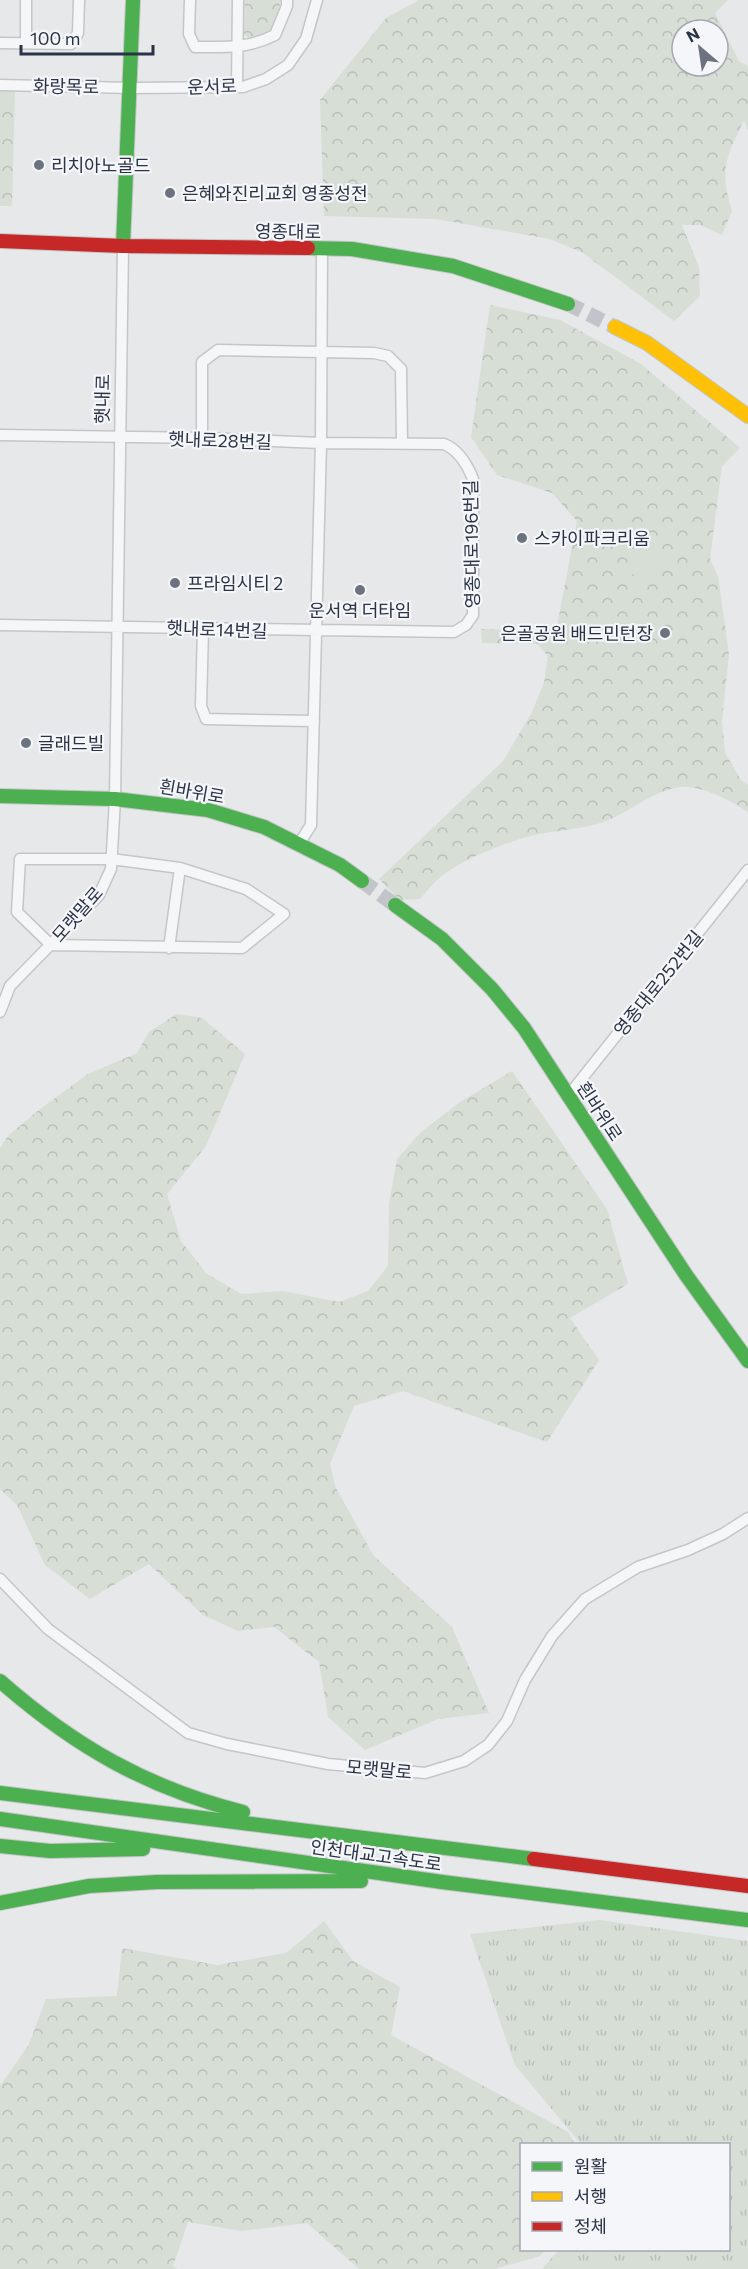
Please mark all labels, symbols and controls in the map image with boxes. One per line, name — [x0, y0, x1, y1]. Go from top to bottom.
scale bar — [21, 18, 153, 56]
north arrow — [670, 18, 730, 78]
text: N — [683, 23, 702, 46]
text: 100 m — [30, 27, 80, 49]
street label: 화랑목로 — [33, 74, 99, 98]
street label: 운서로 — [187, 74, 237, 98]
place label: 리치아노골드 — [51, 154, 150, 176]
marker: 리치아노골드 — [32, 158, 46, 172]
place label: 은혜와진리교회 영종성전 — [182, 182, 368, 204]
marker: 은혜와진리교회 영종성전 — [163, 186, 177, 200]
street label: 영종대로 — [255, 219, 321, 243]
street label: 햇내로 — [91, 374, 113, 424]
street label: 햇내로28번길 — [168, 427, 272, 453]
street label: 영종대로196번길 — [459, 479, 483, 609]
place label: 스카이파크리움 — [534, 527, 650, 549]
marker: 스카이파크리움 — [515, 531, 529, 545]
place label: 프라임시티 2 — [187, 572, 283, 594]
marker: 프라임시티 2 — [168, 576, 182, 590]
marker: 운서역 더타임 — [353, 583, 367, 597]
place label: 운서역 더타임 — [309, 599, 411, 621]
street label: 햇내로14번길 — [166, 616, 268, 642]
place label: 은골공원 배드민턴장 — [501, 622, 653, 644]
marker: 은골공원 배드민턴장 — [658, 626, 672, 640]
place label: 글래드빌 — [38, 732, 104, 754]
marker: 글래드빌 — [19, 736, 33, 750]
street label: 흰바위로 — [157, 774, 227, 808]
street label: 모랫말로 — [47, 882, 107, 946]
street label: 영종대로252번길 — [609, 926, 707, 1040]
street label: 흰바위로 — [573, 1077, 627, 1145]
street label: 모랫말로 — [345, 1755, 413, 1783]
street label: 인천대교고속도로 — [309, 1835, 443, 1875]
legend — [520, 2143, 730, 2251]
text: 원활 — [574, 2155, 607, 2177]
text: 서행 — [574, 2185, 607, 2207]
text: 정체 — [574, 2215, 607, 2237]

